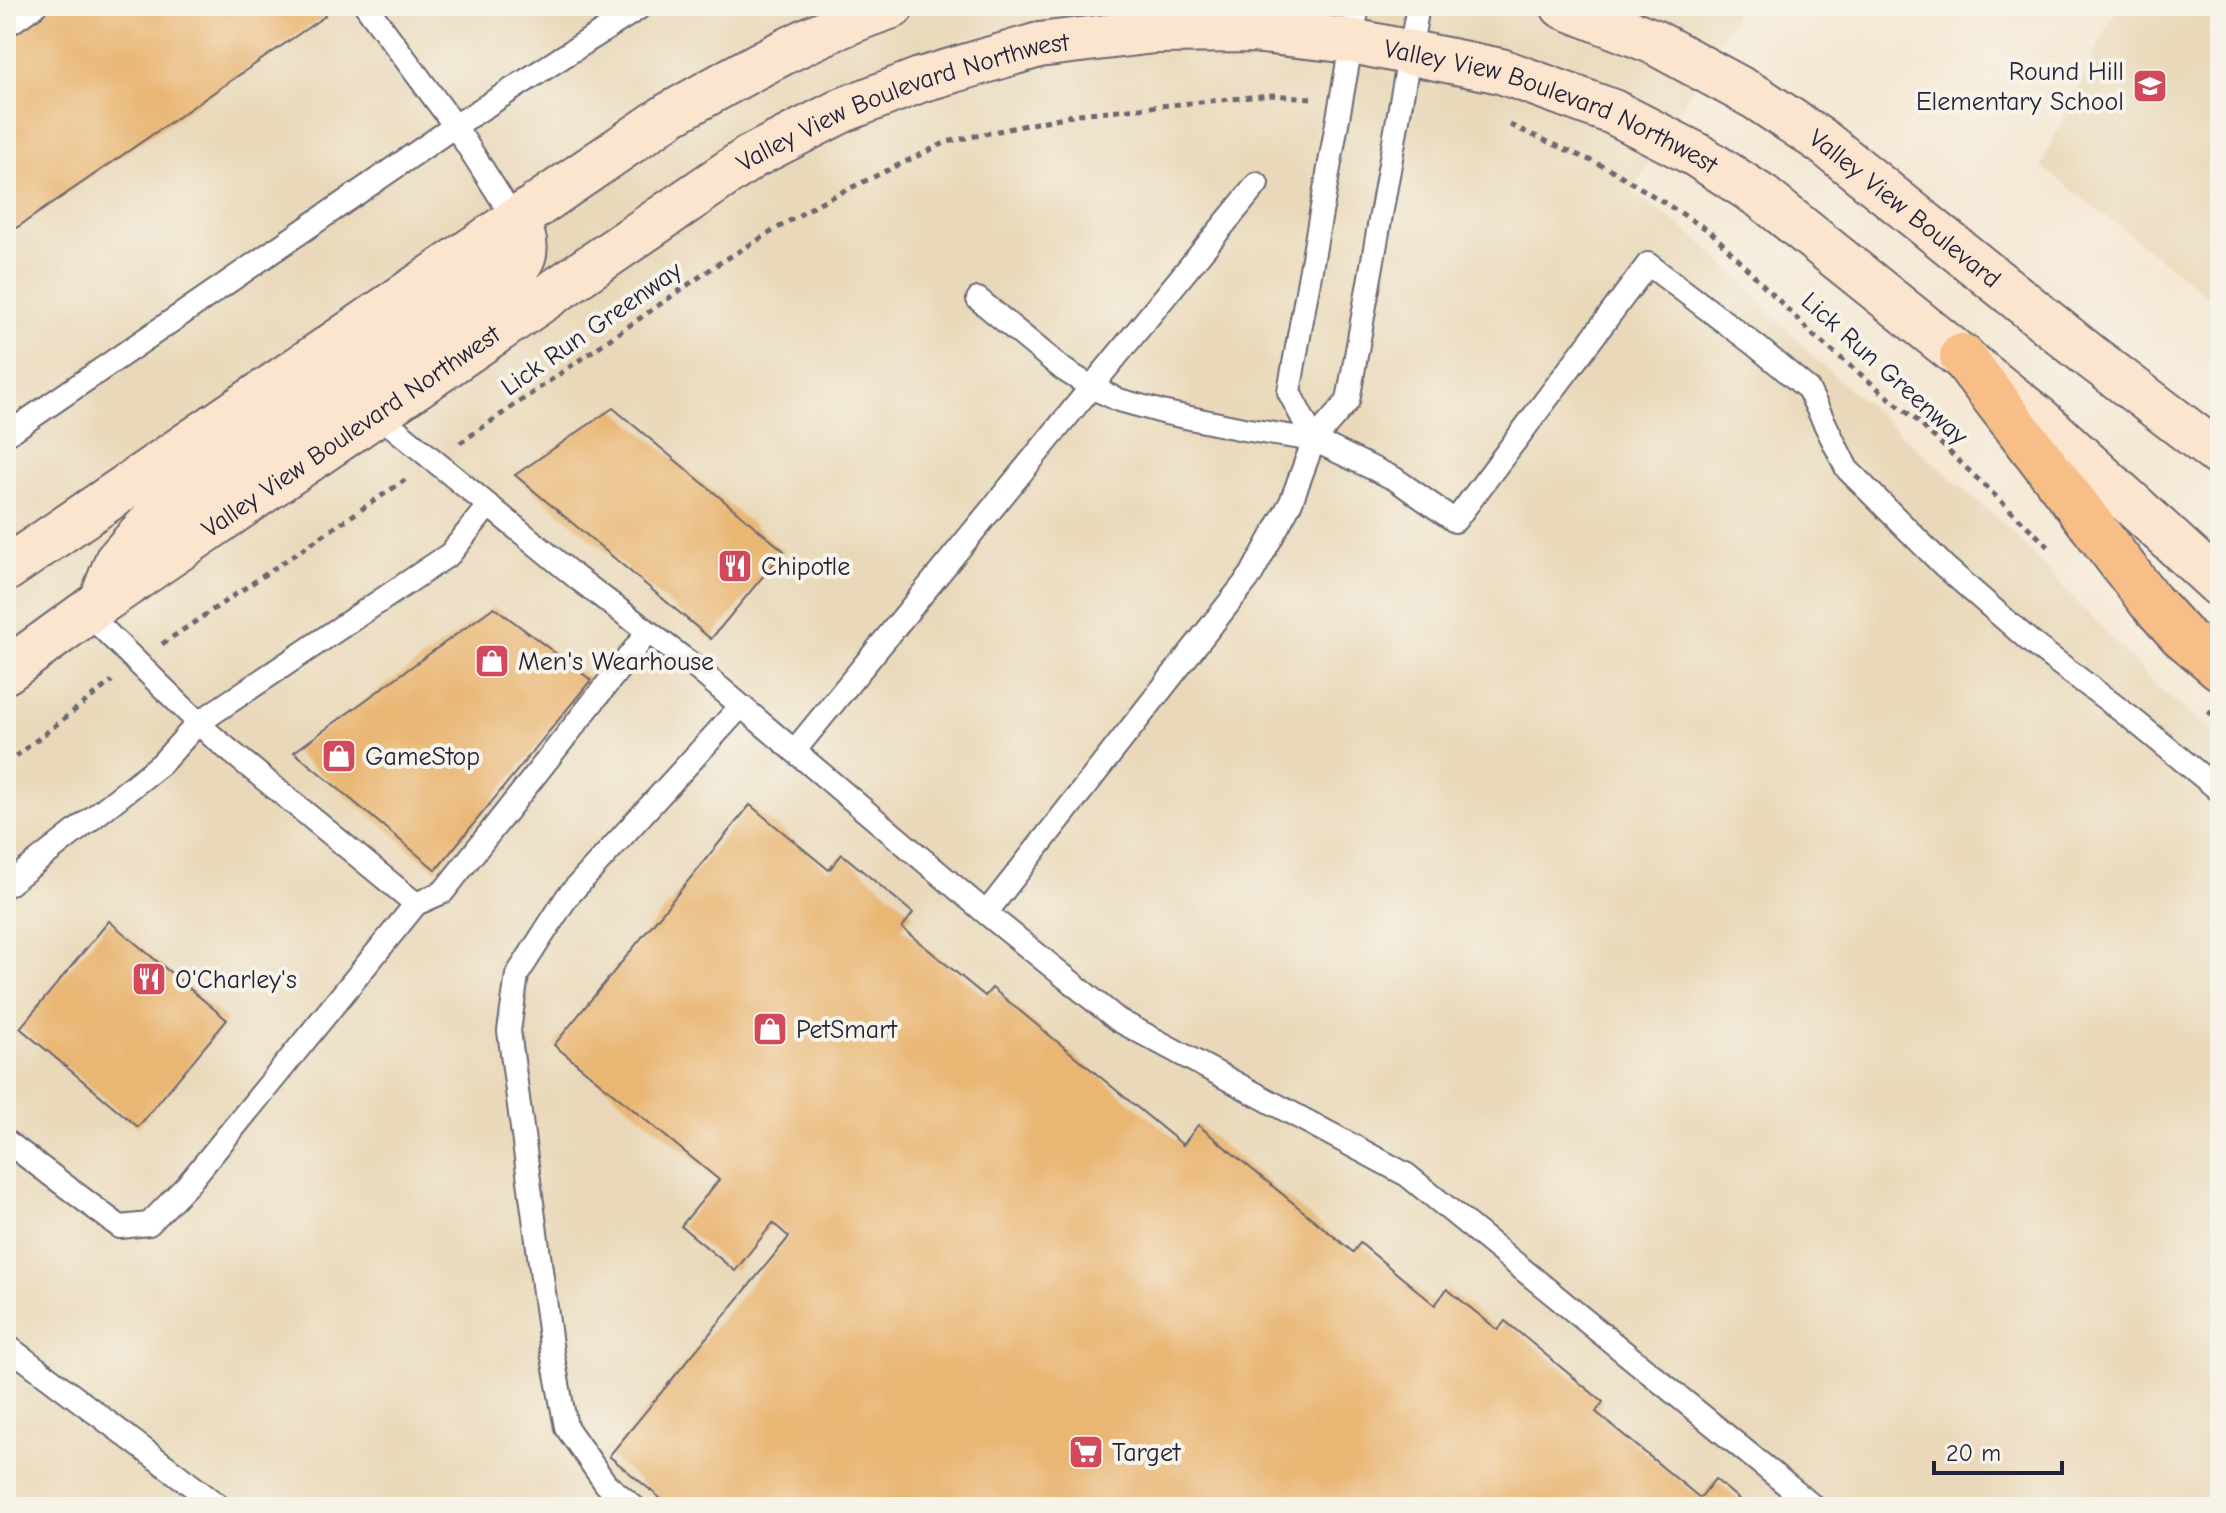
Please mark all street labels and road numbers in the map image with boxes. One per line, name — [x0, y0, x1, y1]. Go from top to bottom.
street label: Valley View Boulevard Northwest — [731, 27, 1072, 178]
street label: Valley View Boulevard Northwest — [1381, 34, 1724, 181]
street label: Valley View Boulevard — [1803, 123, 2006, 295]
street label: Lick Run Greenway — [496, 255, 688, 402]
street label: Lick Run Greenway — [1795, 286, 1974, 452]
street label: Valley View Boulevard Northwest — [197, 319, 507, 544]

